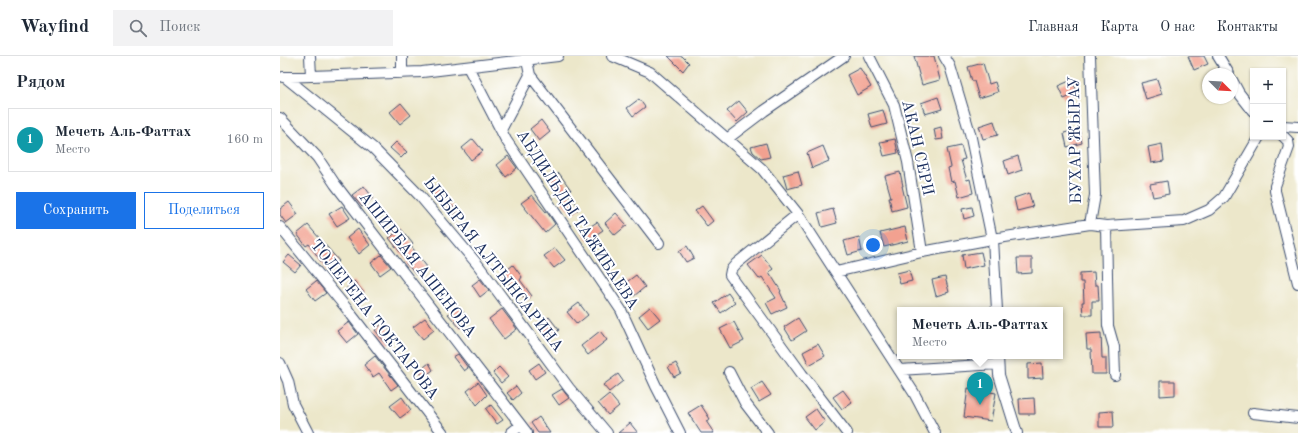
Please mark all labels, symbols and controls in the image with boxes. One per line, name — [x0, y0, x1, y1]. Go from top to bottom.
search box — [113, 10, 393, 46]
icon: search — [127, 17, 149, 39]
text: Wayfind — [20, 18, 89, 37]
text: Поиск — [159, 20, 201, 35]
text: Главная — [1028, 20, 1078, 34]
text: Карта — [1100, 20, 1138, 34]
text: О нас — [1160, 20, 1195, 34]
text: Контакты — [1217, 20, 1278, 34]
north arrow — [1202, 68, 1238, 104]
map controls — [1250, 68, 1286, 140]
button: + — [1250, 68, 1286, 104]
text: Рядом — [16, 74, 65, 91]
street label: БУХАР ЖЫРАУ — [1067, 76, 1085, 204]
street label: АКАН СЕРИ — [898, 99, 936, 197]
button: − — [1250, 104, 1286, 140]
text: Мечеть Аль-Фаттах — [55, 125, 191, 140]
street label: АБДИЛЬДЫ ТАЖИБАЕВА — [513, 127, 641, 313]
text: 1 — [26, 133, 34, 146]
text: 160 m — [226, 133, 263, 146]
text: Место — [55, 143, 90, 156]
street label: ЫБЫРАЯ АЛТЫНСАРИНА — [420, 175, 566, 355]
street label: АШИРБАЯ АШЕНОВА — [355, 189, 479, 341]
button: Сохранить — [16, 192, 136, 229]
button: Поделиться — [144, 192, 264, 229]
your location — [863, 235, 883, 255]
street label: ТОЛЕГЕНА ТОКТАРОВА — [307, 237, 441, 403]
popup — [897, 307, 1063, 359]
text: Мечеть Аль-Фаттах — [912, 318, 1048, 333]
text: Место — [912, 336, 947, 349]
pin: 1 — [967, 372, 993, 405]

